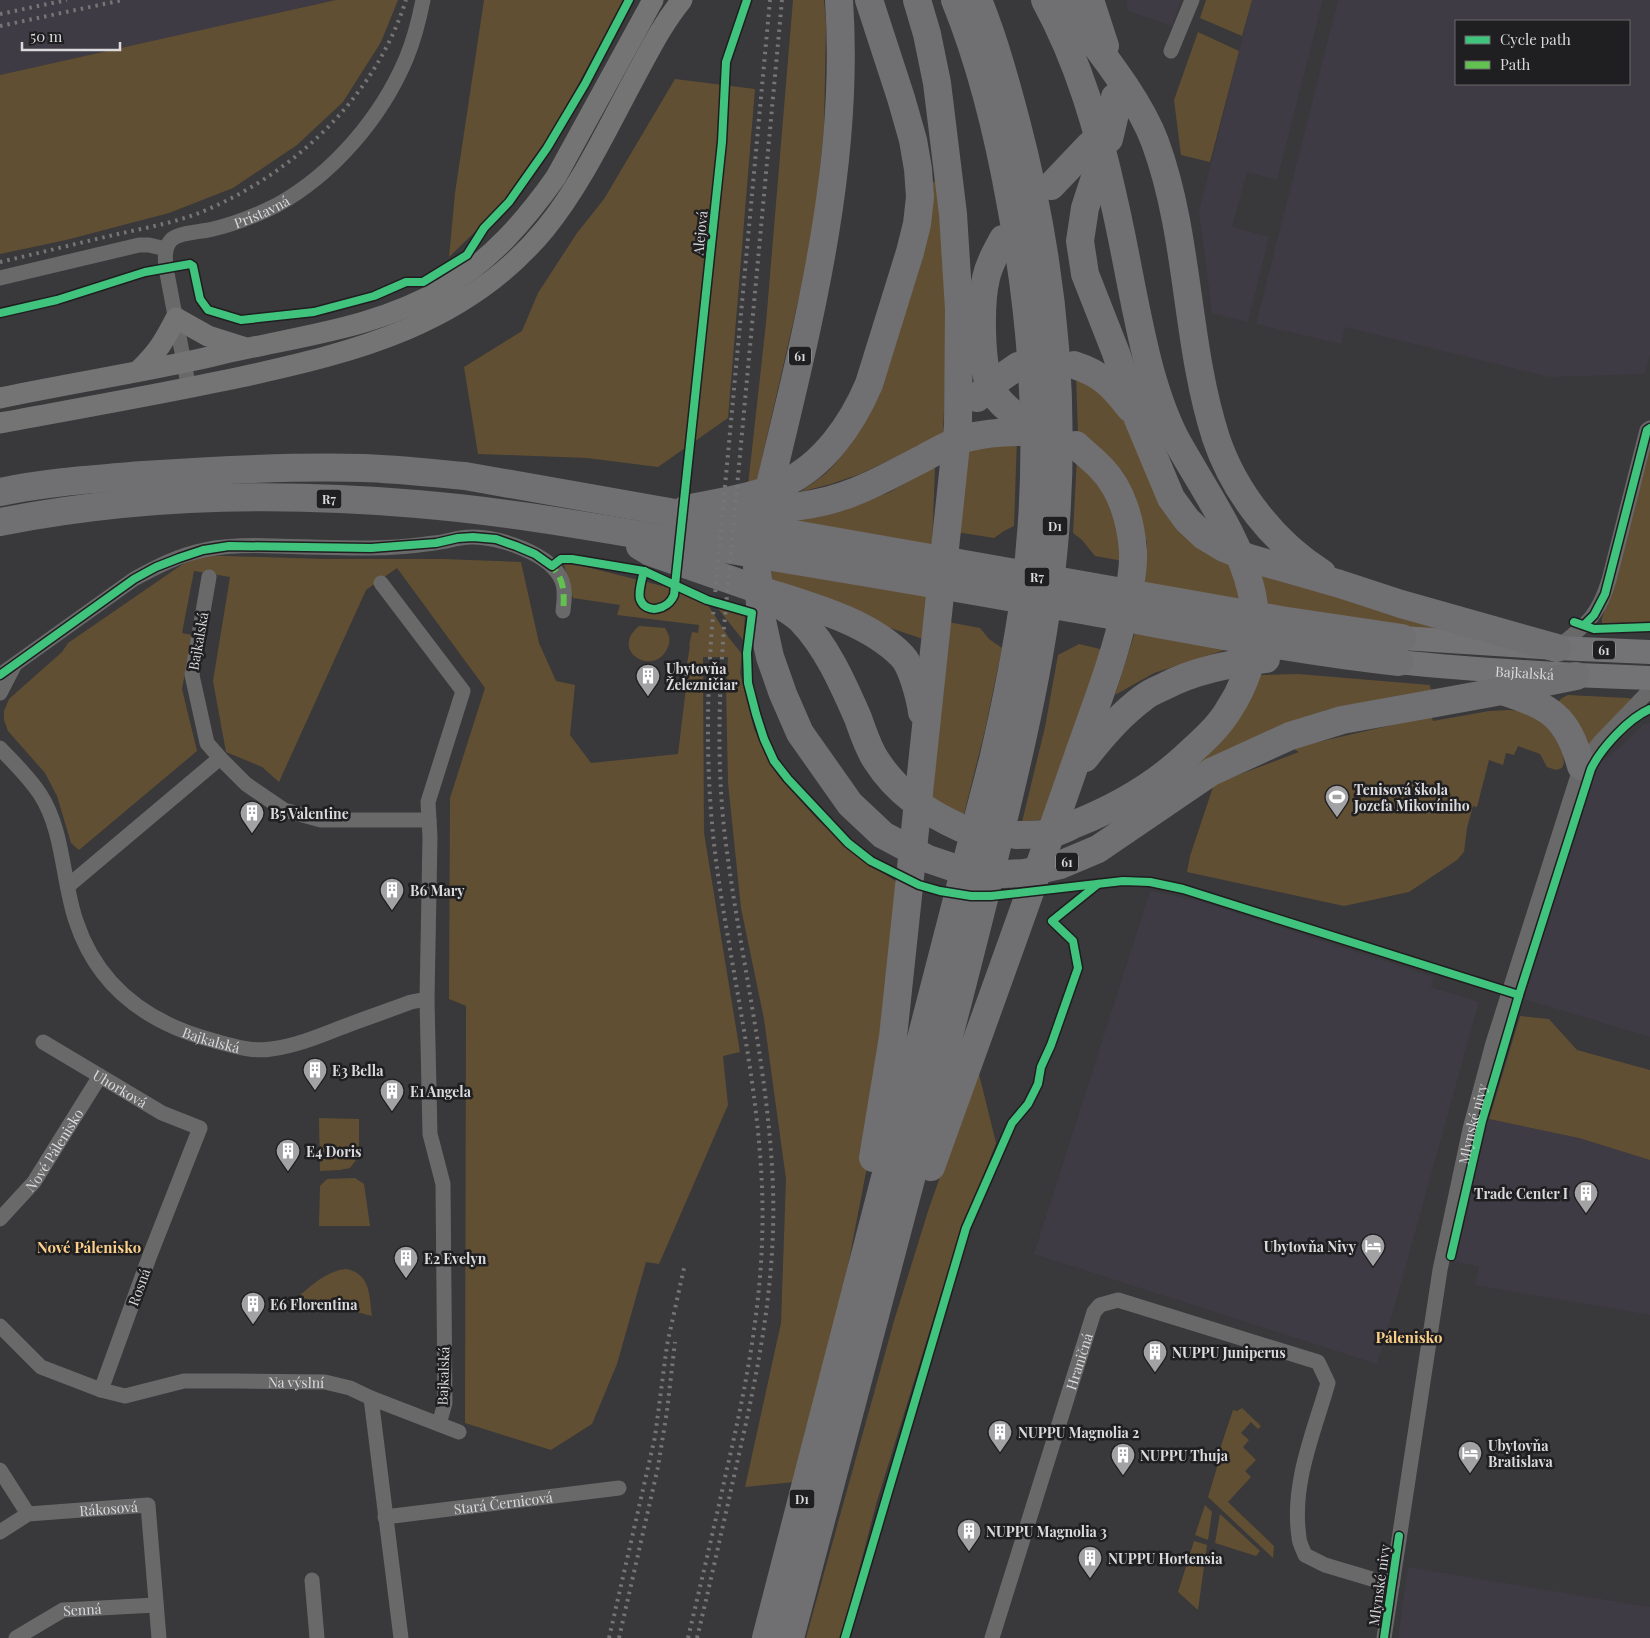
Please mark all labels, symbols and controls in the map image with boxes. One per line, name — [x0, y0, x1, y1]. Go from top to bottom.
scale bar — [22, 20, 120, 52]
legend — [1455, 20, 1630, 85]
text: 50 m — [30, 26, 63, 46]
text: Cycle path — [1500, 29, 1571, 49]
text: Path — [1500, 54, 1530, 74]
street label: Prístavná — [231, 191, 293, 232]
street label: Alejová — [688, 210, 712, 257]
road number: 61 — [789, 346, 811, 366]
road number: R7 — [316, 489, 342, 508]
road number: D1 — [1042, 516, 1068, 536]
road number: R7 — [1024, 568, 1050, 586]
street label: Bajkalská — [184, 610, 212, 672]
road number: 61 — [1593, 640, 1615, 660]
place label: Ubytovňa Železničiar — [666, 659, 738, 694]
street label: Bajkalská — [1495, 661, 1554, 683]
building icon: Ubytovňa Železničiar — [635, 663, 661, 697]
place label: Tenisová škola Jozefa Mikovíniho — [1353, 780, 1470, 815]
sports icon: Tenisová škola Jozefa Mikovíniho — [1324, 784, 1350, 818]
building icon: B5 Valentine — [239, 800, 265, 834]
place label: B5 Valentine — [270, 804, 349, 823]
road number: 61 — [1056, 852, 1078, 872]
building icon: B6 Mary — [379, 877, 405, 911]
place label: B6 Mary — [410, 881, 465, 900]
street label: Bajkalská — [180, 1022, 242, 1057]
building icon: E3 Bella — [302, 1057, 328, 1091]
place label: E3 Bella — [332, 1061, 384, 1080]
street label: Uhorková — [90, 1065, 151, 1112]
building icon: E1 Angela — [379, 1078, 405, 1112]
street label: Mlynské nivy — [1453, 1081, 1491, 1166]
place label: E1 Angela — [410, 1082, 472, 1101]
street label: Nové Pálenisko — [21, 1105, 87, 1195]
building icon: E4 Doris — [275, 1138, 301, 1172]
place label: E4 Doris — [306, 1142, 362, 1161]
building icon: Trade Center I — [1573, 1180, 1599, 1214]
place label: Trade Center I — [1474, 1184, 1568, 1203]
hotel icon: Ubytovňa Nivy — [1360, 1233, 1386, 1267]
district label: Nové Pálenisko — [37, 1237, 141, 1257]
place label: Ubytovňa Nivy — [1264, 1237, 1357, 1256]
building icon: E2 Evelyn — [393, 1245, 419, 1279]
place label: E2 Evelyn — [424, 1249, 487, 1268]
street label: Rosná — [124, 1266, 154, 1308]
building icon: E6 Florentina — [240, 1291, 266, 1325]
place label: E6 Florentina — [270, 1295, 358, 1314]
district label: Pálenisko — [1376, 1327, 1442, 1347]
street label: Hraničná — [1061, 1330, 1096, 1392]
building icon: NUPPU Juniperus — [1142, 1339, 1168, 1373]
place label: NUPPU Juniperus — [1172, 1343, 1286, 1362]
street label: Bajkalská — [432, 1346, 454, 1406]
street label: Na výslní — [268, 1372, 324, 1391]
building icon: NUPPU Magnolia 2 — [987, 1419, 1013, 1453]
place label: NUPPU Magnolia 2 — [1018, 1423, 1139, 1442]
place label: Ubytovňa Bratislava — [1488, 1436, 1553, 1471]
hotel icon: Ubytovňa Bratislava — [1457, 1440, 1483, 1474]
building icon: NUPPU Thuja — [1110, 1442, 1136, 1476]
place label: NUPPU Thuja — [1140, 1446, 1229, 1465]
street label: Stará Černicová — [452, 1487, 554, 1518]
road number: D1 — [790, 1490, 814, 1508]
street label: Rákosová — [79, 1496, 138, 1520]
building icon: NUPPU Magnolia 3 — [956, 1518, 982, 1552]
place label: NUPPU Magnolia 3 — [986, 1522, 1107, 1541]
street label: Mlynské nivy — [1364, 1543, 1394, 1627]
building icon: NUPPU Hortensia — [1077, 1545, 1103, 1579]
place label: NUPPU Hortensia — [1108, 1549, 1223, 1568]
street label: Senná — [63, 1598, 102, 1619]

